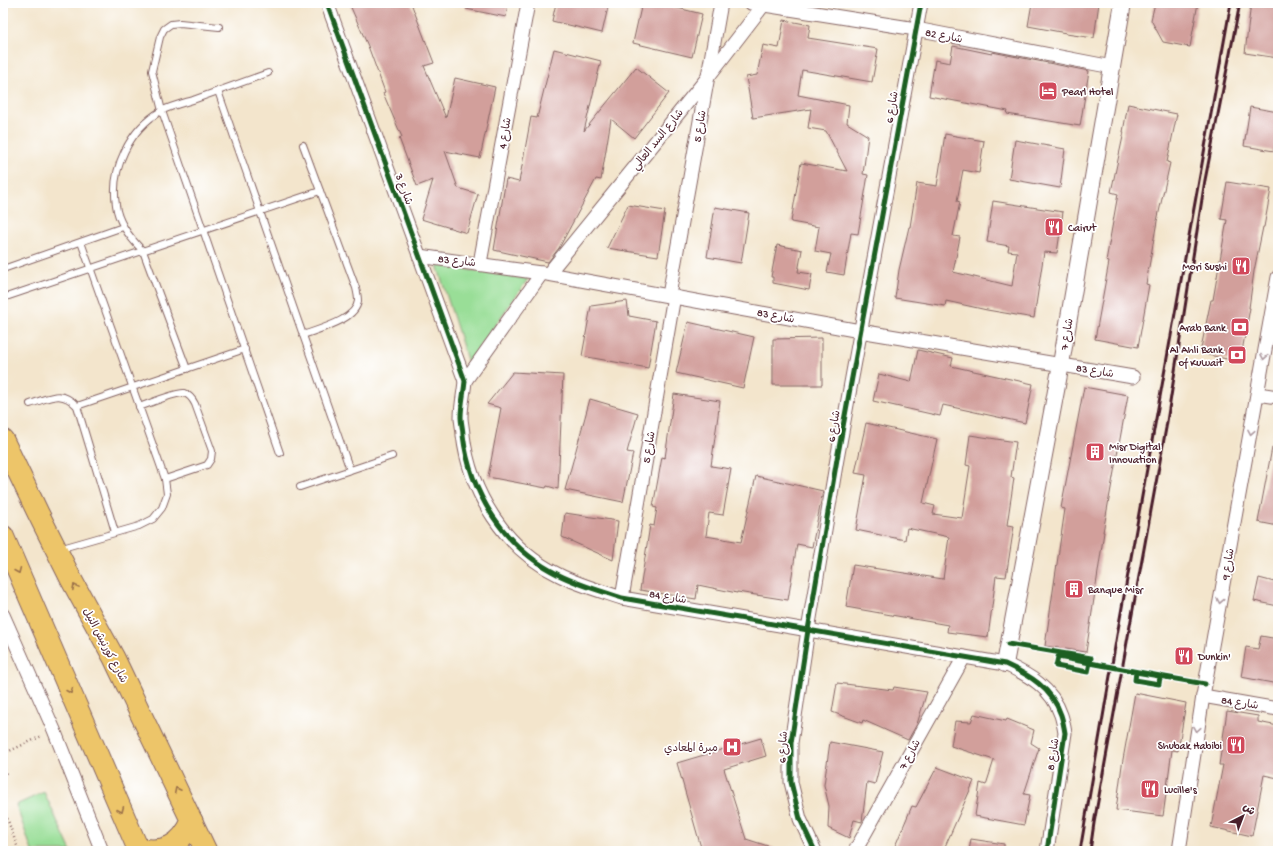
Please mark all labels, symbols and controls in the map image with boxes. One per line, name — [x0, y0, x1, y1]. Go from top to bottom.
street label: شارع 82 — [924, 26, 964, 47]
hotel icon: Pearl Hotel — [1037, 80, 1059, 102]
place label: Pearl Hotel — [1061, 87, 1114, 99]
street label: شارع 6 — [883, 90, 903, 124]
street label: شارع السد العالي — [630, 107, 689, 175]
street label: شارع 5 — [691, 109, 711, 143]
street label: شارع 4 — [496, 117, 516, 150]
street label: شارع 3 — [391, 171, 415, 207]
restaurant icon: Cairut — [1043, 216, 1065, 238]
place label: Cairut — [1068, 223, 1098, 235]
street label: شارع 83 — [437, 253, 477, 271]
restaurant icon: Mori Sushi — [1230, 255, 1252, 277]
place label: Mori Sushi — [1182, 262, 1227, 274]
street label: شارع 83 — [756, 306, 796, 327]
bank icon: Arab Bank — [1229, 316, 1251, 338]
street label: شارع 7 — [1058, 317, 1078, 352]
place label: Arab Bank — [1179, 323, 1227, 335]
bank icon: Al Ahli Bank of Kuwait — [1226, 344, 1248, 366]
place label: Al Ahli Bank of Kuwait — [1170, 345, 1224, 370]
one-way arrow — [1260, 354, 1269, 360]
street label: شارع 83 — [1075, 362, 1115, 382]
street label: شارع 6 — [825, 409, 845, 443]
one-way arrow — [1247, 429, 1255, 435]
street label: شارع 5 — [640, 430, 660, 464]
building icon: Misr Digital Innovation — [1084, 441, 1106, 463]
place label: Misr Digital Innovation — [1109, 442, 1161, 467]
street label: شارع 9 — [1219, 547, 1239, 582]
one-way arrow — [14, 568, 22, 575]
building icon: Banque Misr — [1063, 578, 1085, 600]
one-way arrow — [72, 583, 80, 591]
place label: Banque Misr — [1087, 585, 1144, 597]
street label: شارع 84 — [648, 588, 687, 608]
one-way arrow — [1216, 598, 1225, 604]
street label: شارع كورنيش النيل — [79, 606, 130, 686]
restaurant icon: Dunkin' — [1173, 645, 1195, 667]
place label: Dunkin' — [1197, 652, 1231, 664]
one-way arrow — [65, 686, 73, 694]
street label: شارع 84 — [1220, 694, 1259, 714]
one-way arrow — [1193, 726, 1202, 732]
street label: شارع 6 — [776, 731, 792, 763]
restaurant icon: Shubak Habibi — [1225, 734, 1247, 756]
hospital icon: مبرة المعادي — [721, 736, 743, 758]
street label: شارع 8 — [1045, 737, 1063, 771]
street label: شارع 7 — [896, 738, 925, 773]
place label: Shubak Habibi — [1158, 741, 1222, 753]
place label: مبرة المعادي — [664, 742, 718, 756]
restaurant icon: Lucille's — [1139, 778, 1161, 800]
place label: Lucille's — [1164, 785, 1198, 797]
one-way arrow — [174, 787, 182, 795]
north arrow — [1223, 796, 1263, 836]
text: ش — [1240, 802, 1257, 819]
one-way arrow — [116, 806, 124, 814]

